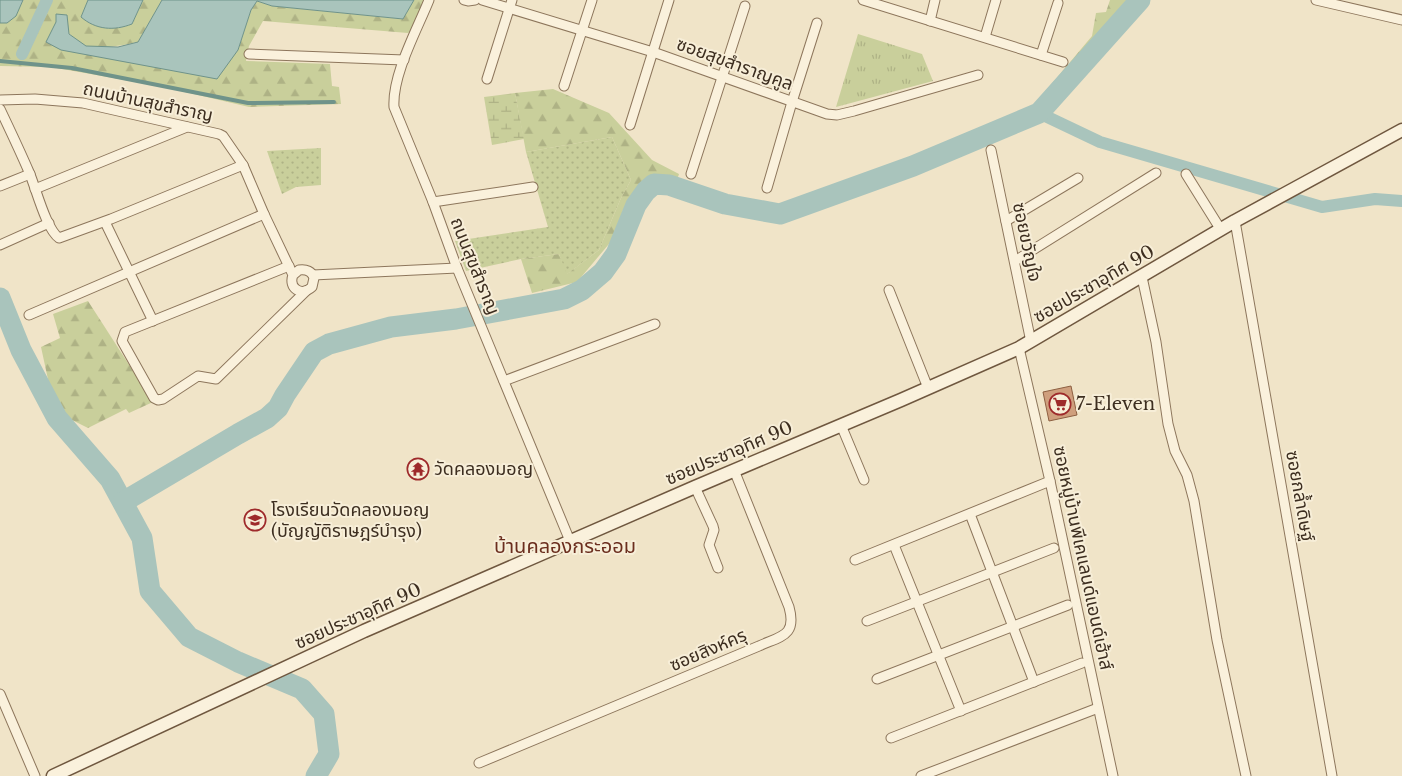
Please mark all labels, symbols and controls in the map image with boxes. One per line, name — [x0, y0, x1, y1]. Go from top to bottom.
street label: ซอยสุขสำราญคูล — [673, 33, 796, 96]
street label: ถนนบ้านสุขสำราญ — [81, 77, 215, 127]
street label: ซอยขวัญใจ — [1008, 200, 1046, 284]
street label: ถนนสุขสำราญ — [445, 214, 505, 318]
street label: ซอยประชาอุทิศ 90 — [1030, 240, 1158, 328]
supermarket icon: 7-Eleven — [1048, 392, 1072, 416]
place label: 7-Eleven — [1076, 393, 1155, 415]
street label: ซอยประชาอุทิศ 90 — [662, 416, 796, 490]
street label: ซอยหมู่บ้านพีเคแลนด์แอนด์เฮ้าส์ — [1048, 444, 1118, 672]
street label: ซอยกล้ำดิษฐ์ — [1281, 449, 1321, 543]
temple icon: วัดคลองมอญ — [406, 457, 430, 481]
place label: วัดคลองมอญ — [434, 458, 533, 480]
place label: โรงเรียนวัดคลองมอญ (บัญญัติราษฎร์บำรุง) — [271, 499, 429, 542]
school or university icon: โรงเรียนวัดคลองมอญ (บัญญัติราษฎร์บำรุง) — [243, 508, 267, 532]
district label: บ้านคลองกระออม — [494, 534, 636, 558]
street label: ซอยประชาอุทิศ 90 — [291, 578, 425, 654]
street label: ซอยสิงห์ครุ — [666, 624, 750, 676]

